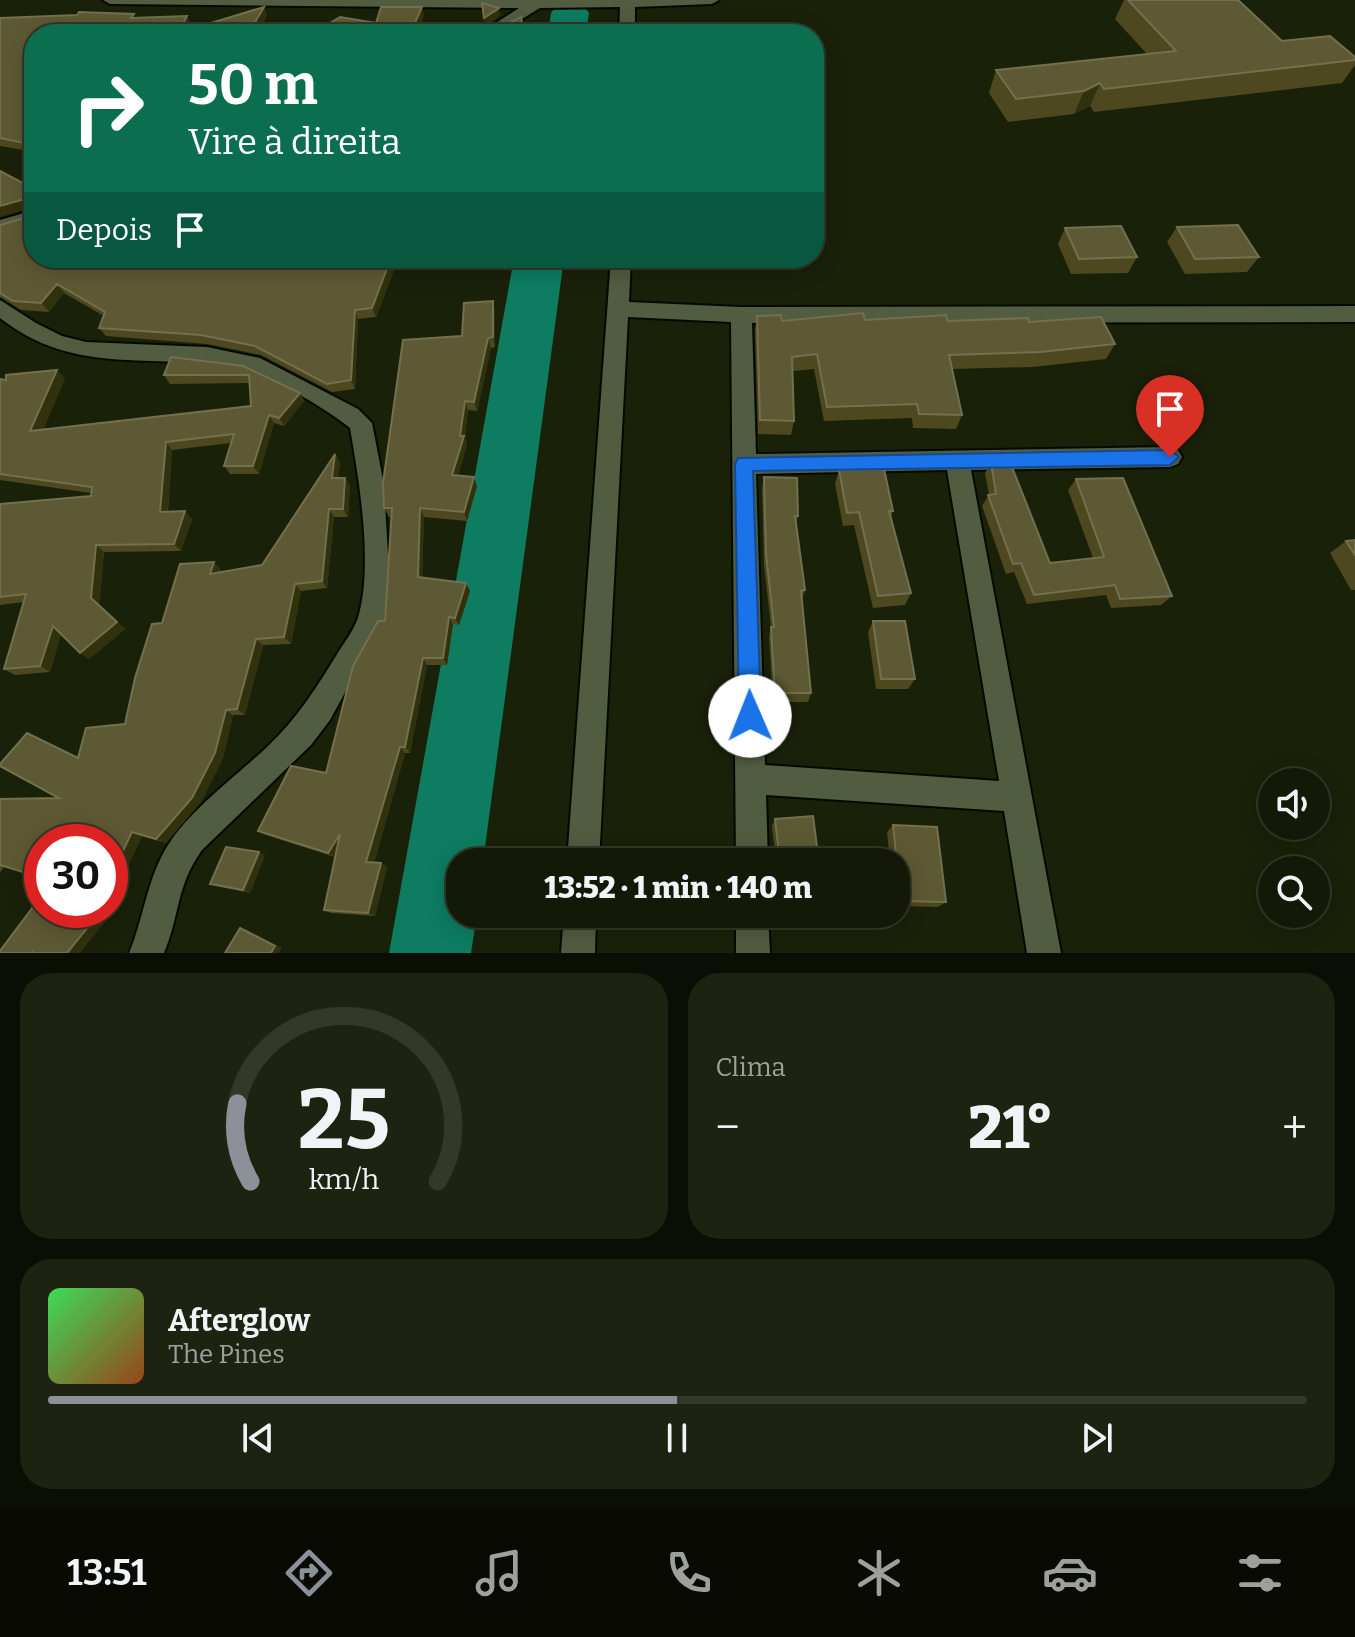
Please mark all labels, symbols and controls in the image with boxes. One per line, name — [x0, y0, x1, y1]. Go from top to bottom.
text: 50 m — [188, 52, 318, 119]
icon: right — [56, 56, 160, 160]
text: Vire à direita — [188, 120, 401, 164]
icon: arrive — [168, 208, 212, 252]
text: Depois — [56, 212, 152, 248]
pin — [1136, 375, 1204, 457]
icon: arrive — [1148, 387, 1192, 431]
position arrow — [708, 674, 792, 758]
map controls — [1258, 768, 1330, 928]
button: sound — [1258, 768, 1330, 840]
speed limit sign: 30 — [24, 824, 128, 928]
button: search — [1258, 856, 1330, 928]
text: 13:52 · 1 min · 140 m — [544, 870, 812, 906]
text: Clima — [716, 1052, 786, 1083]
text: 25 — [298, 1070, 390, 1170]
text: 21° — [968, 1092, 1053, 1164]
text: − — [716, 1101, 740, 1154]
text: + — [1282, 1101, 1307, 1154]
text: km/h — [308, 1162, 379, 1197]
text: Afterglow — [168, 1303, 310, 1339]
text: The Pines — [168, 1339, 285, 1370]
icon: previous — [236, 1416, 280, 1460]
icon: pause — [655, 1416, 699, 1460]
icon: next — [1075, 1416, 1119, 1460]
icon: directions — [281, 1545, 337, 1601]
icon: music — [471, 1545, 527, 1601]
icon: phone — [661, 1545, 717, 1601]
icon: climate — [851, 1545, 907, 1601]
icon: car — [1042, 1545, 1098, 1601]
icon: filters — [1232, 1545, 1288, 1601]
text: 13:51 — [67, 1551, 147, 1595]

